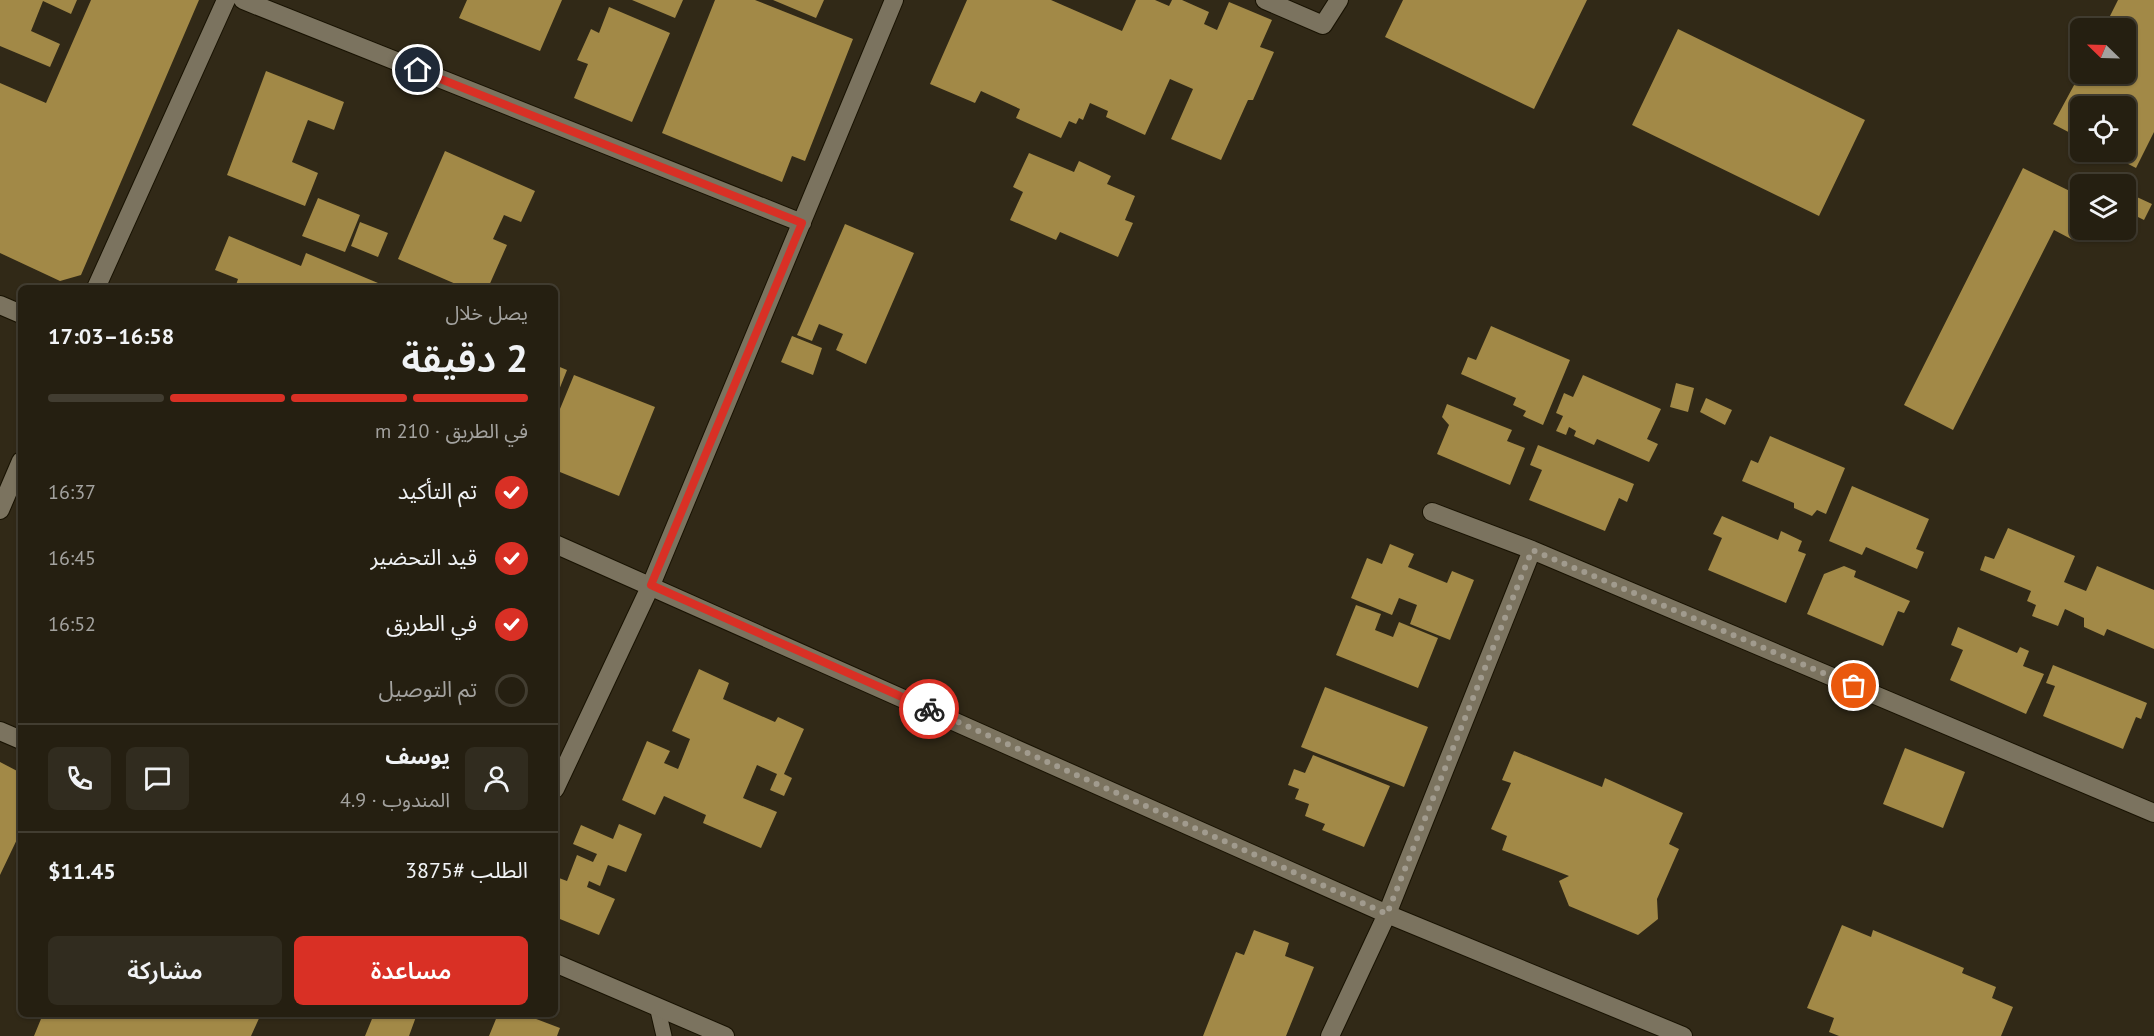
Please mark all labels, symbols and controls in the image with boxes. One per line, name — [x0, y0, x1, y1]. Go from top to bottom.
north arrow — [2070, 18, 2136, 84]
map controls — [2070, 18, 2136, 240]
pin — [392, 44, 443, 95]
icon: home — [401, 53, 434, 86]
button: locate — [2070, 96, 2136, 162]
button: layers — [2070, 174, 2136, 240]
text: يصل خلال — [445, 300, 528, 326]
text: 16:58–17:03 — [48, 322, 174, 350]
text: 2 دقيقة — [401, 332, 528, 383]
text: في الطريق · 210 m — [375, 418, 528, 444]
icon: check — [495, 476, 528, 509]
text: تم التأكيد — [398, 477, 477, 505]
text: 16:37 — [48, 479, 96, 505]
icon: check — [495, 542, 528, 575]
text: قيد التحضير — [370, 543, 477, 571]
text: 16:45 — [48, 545, 96, 571]
icon: check — [495, 608, 528, 641]
text: في الطريق — [386, 609, 477, 637]
text: 16:52 — [48, 611, 96, 637]
pin — [1828, 660, 1879, 711]
icon: bag — [1837, 669, 1870, 702]
text: تم التوصيل — [379, 675, 477, 703]
courier — [899, 679, 959, 739]
icon: bike — [913, 693, 946, 726]
text: يوسف — [385, 742, 450, 770]
button: phone — [48, 747, 111, 810]
button: chat — [126, 747, 189, 810]
button: person — [465, 747, 528, 810]
text: المندوب · 4.9 — [340, 787, 450, 813]
text: الطلب #3875 — [405, 856, 528, 884]
text: $11.45 — [48, 857, 116, 885]
button: مشاركة — [48, 936, 282, 1005]
button: مساعدة — [294, 936, 528, 1005]

